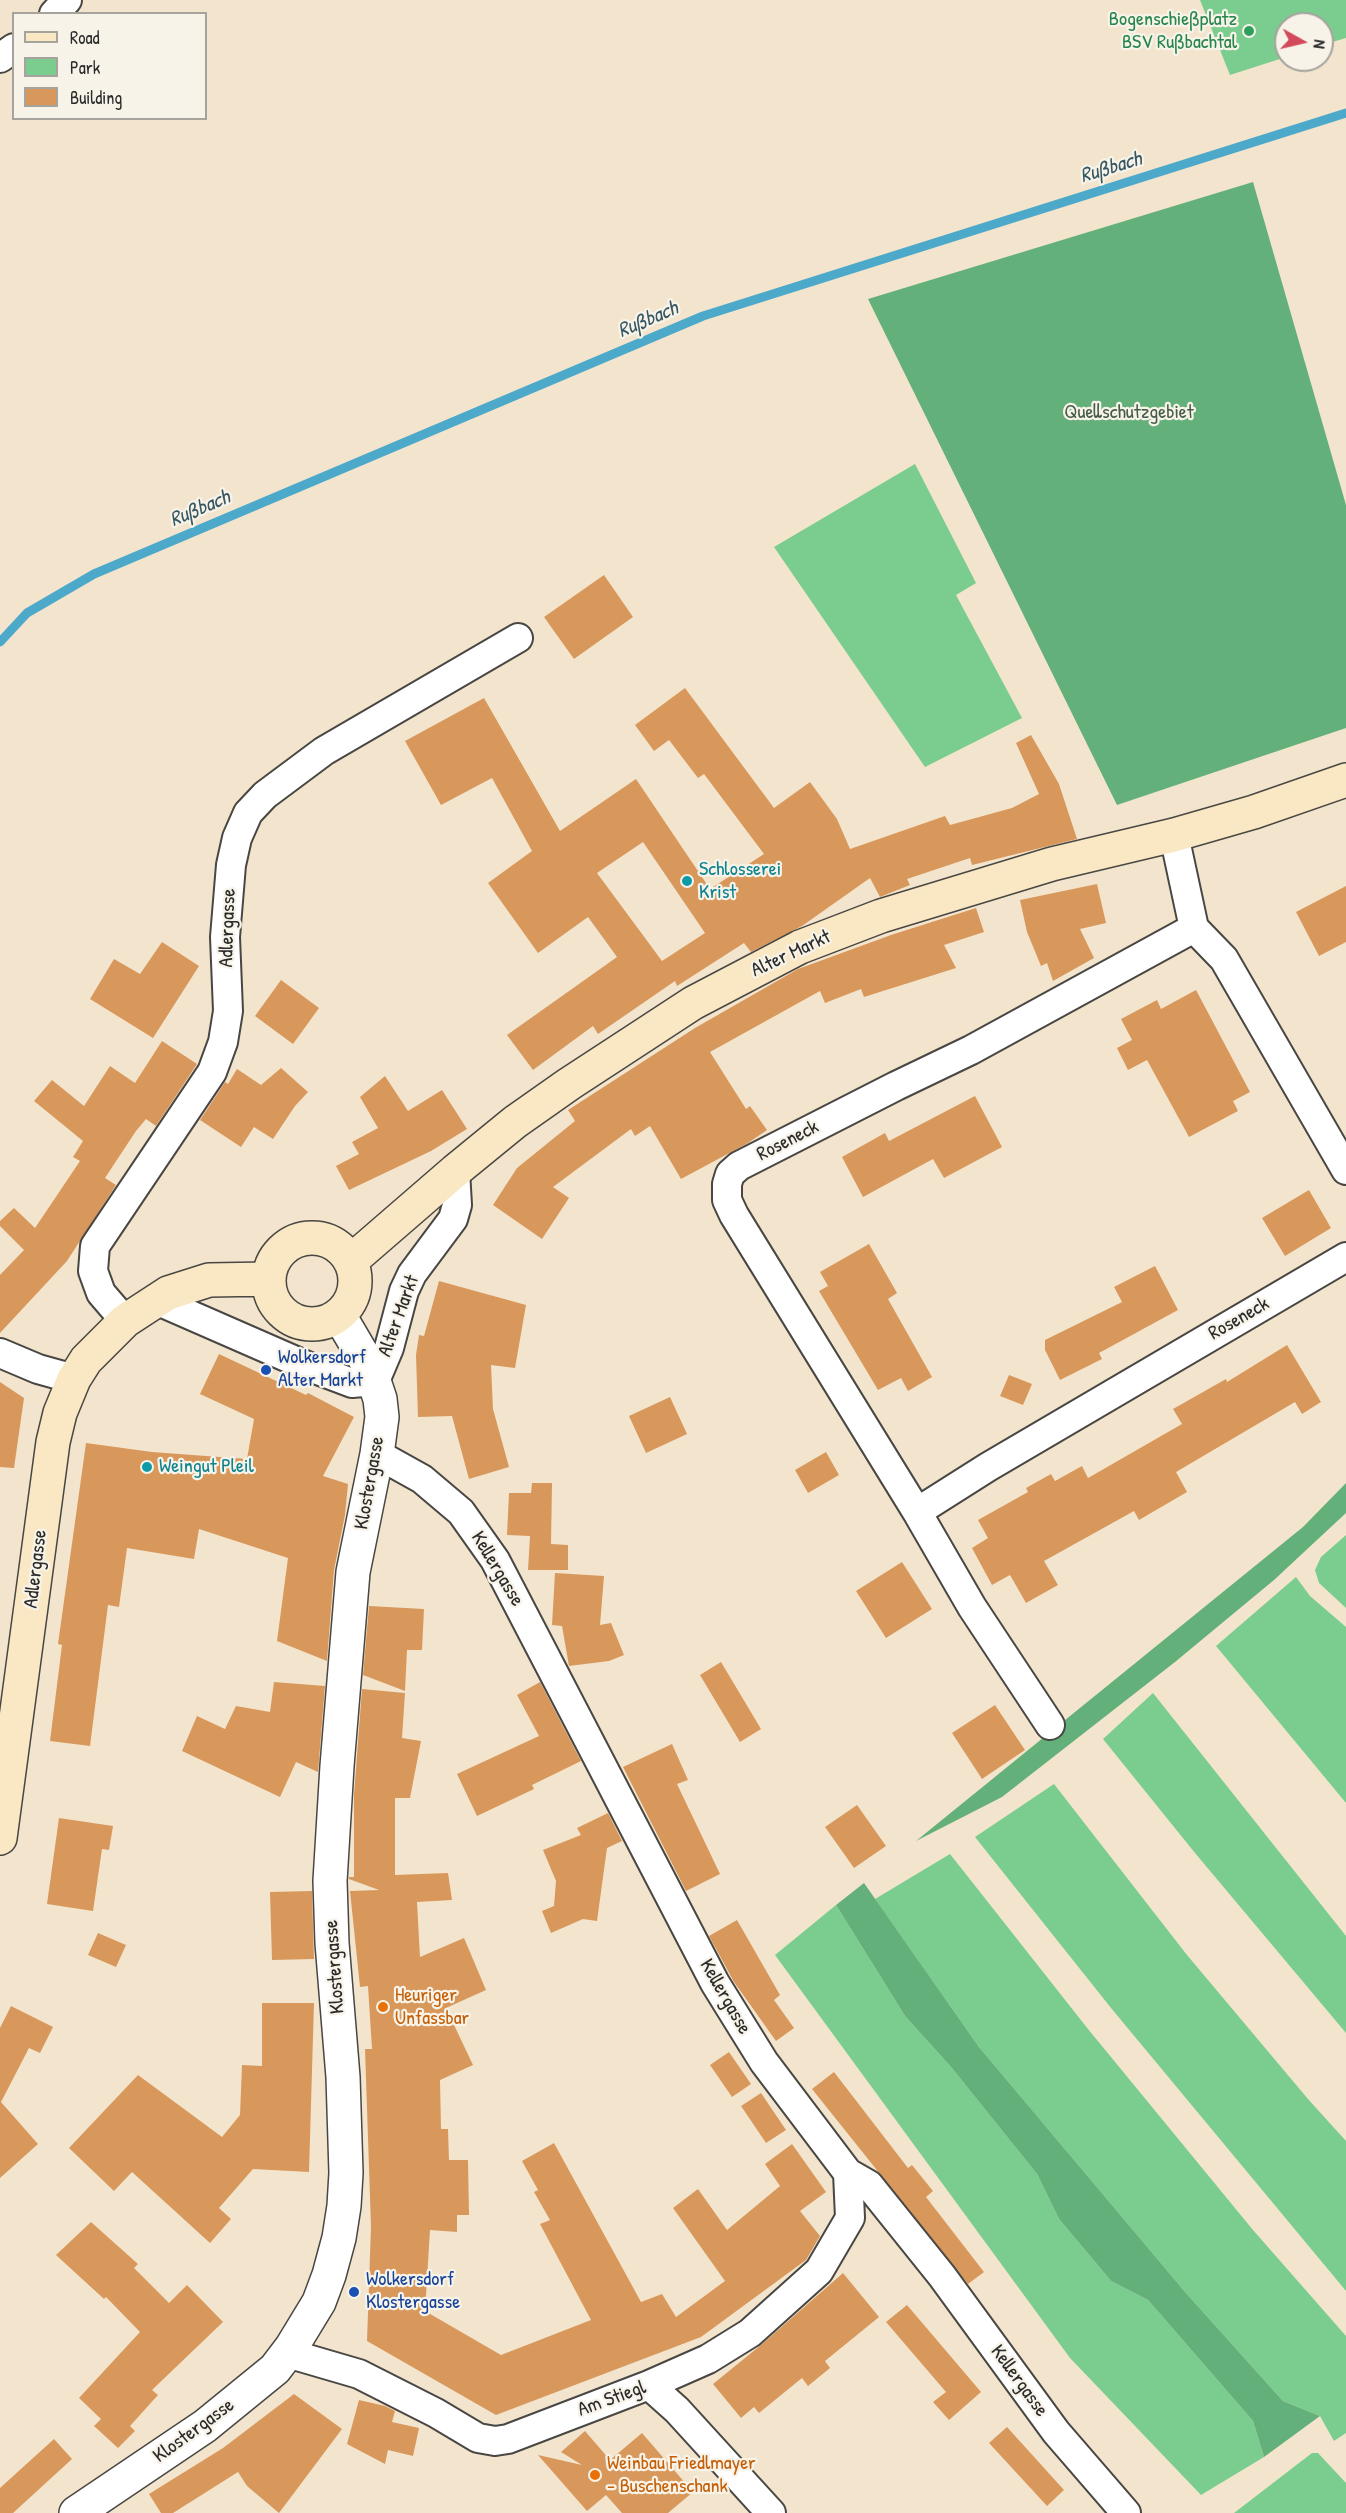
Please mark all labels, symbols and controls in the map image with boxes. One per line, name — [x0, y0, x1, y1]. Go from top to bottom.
place label: Bogenschießplatz BSV Rußbachtal — [1109, 8, 1237, 55]
legend — [12, 12, 207, 120]
north arrow — [1274, 12, 1334, 72]
marker: Bogenschießplatz BSV Rußbachtal — [1242, 24, 1256, 38]
text: Road — [70, 25, 100, 50]
text: N — [1308, 38, 1331, 50]
text: Park — [70, 55, 100, 80]
text: Building — [70, 85, 122, 110]
water label: Rußbach — [1077, 147, 1145, 189]
water label: Rußbach — [614, 296, 682, 344]
park label: Quellschutzgebiet — [1064, 401, 1194, 425]
water label: Rußbach — [166, 485, 234, 533]
place label: Schlosserei Krist — [699, 858, 781, 905]
marker: Schlosserei Krist — [680, 874, 694, 888]
street label: Adlergasse — [215, 888, 241, 968]
street label: Alter Markt — [747, 925, 835, 983]
street label: Roseneck — [753, 1115, 823, 1167]
street label: Alter Markt — [373, 1272, 425, 1360]
street label: Roseneck — [1204, 1292, 1274, 1346]
place label: Wolkersdorf Alter Markt — [278, 1346, 366, 1393]
marker: Wolkersdorf Alter Markt — [259, 1363, 273, 1377]
street label: Klostergasse — [350, 1435, 390, 1531]
place label: Weingut Pleil — [159, 1455, 254, 1479]
marker: Weingut Pleil — [140, 1460, 154, 1474]
street label: Kellergasse — [465, 1527, 529, 1611]
street label: Adlergasse — [19, 1529, 53, 1609]
street label: Klostergasse — [320, 1919, 350, 2015]
street label: Kellergasse — [694, 1955, 756, 2039]
place label: Heuriger Unfassbar — [395, 1984, 469, 2031]
marker: Heuriger Unfassbar — [376, 2000, 390, 2014]
place label: Wolkersdorf Klostergasse — [366, 2268, 460, 2315]
marker: Wolkersdorf Klostergasse — [347, 2285, 361, 2299]
street label: Kellergasse — [985, 2340, 1053, 2422]
street label: Am Stiegl — [575, 2376, 649, 2422]
street label: Klostergasse — [149, 2394, 239, 2468]
place label: Weinbau Friedlmayer - Buschenschank — [607, 2452, 756, 2499]
marker: Weinbau Friedlmayer - Buschenschank — [588, 2468, 602, 2482]

